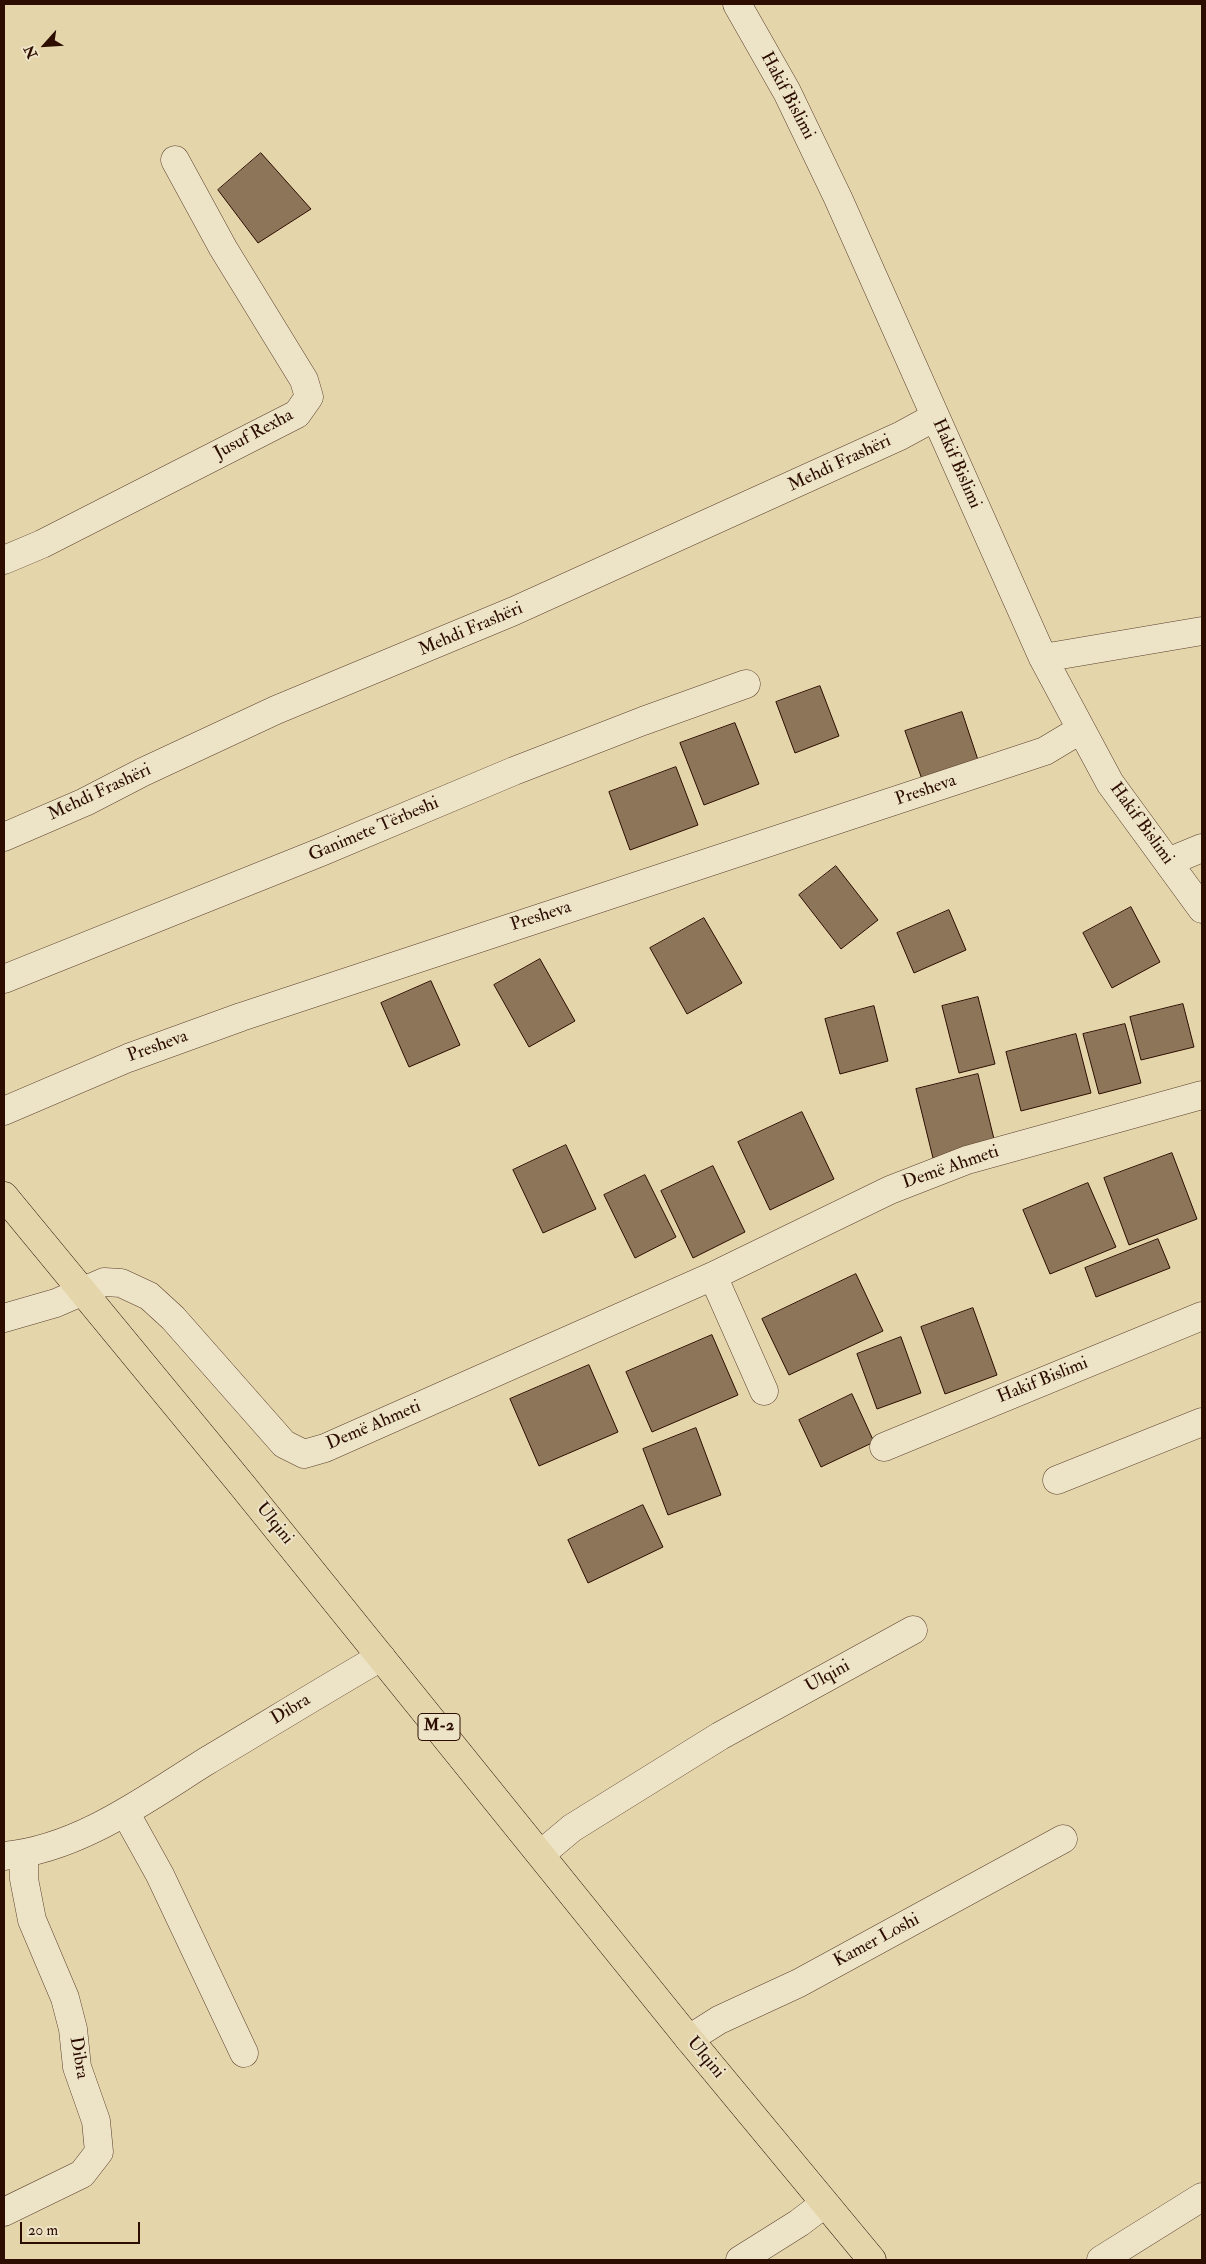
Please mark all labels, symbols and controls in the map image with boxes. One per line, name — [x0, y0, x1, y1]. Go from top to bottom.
north arrow — [20, 20, 70, 70]
text: N — [21, 42, 41, 61]
street label: Hakif Bislimi — [755, 49, 819, 143]
street label: Jusuf Rexha — [211, 405, 297, 465]
street label: Hakif Bislimi — [927, 416, 985, 512]
street label: Mehdi Frashëri — [785, 431, 895, 497]
street label: Mehdi Frashëri — [416, 598, 526, 662]
street label: Mehdi Frashëri — [45, 760, 155, 826]
street label: Presheva — [893, 771, 959, 811]
street label: Hakif Bislimi — [1104, 779, 1178, 869]
street label: Ganimete Tërbeshi — [306, 793, 442, 867]
street label: Presheva — [508, 897, 574, 937]
street label: Presheva — [125, 1026, 191, 1068]
street label: Demë Ahmeti — [900, 1141, 1002, 1195]
street label: Hakif Bislimi — [994, 1353, 1092, 1409]
street label: Demë Ahmeti — [324, 1396, 424, 1456]
street label: Ulqini — [251, 1499, 297, 1549]
street label: Ulqini — [802, 1656, 854, 1698]
street label: Dibra — [267, 1690, 315, 1730]
road number: M-2 — [418, 1714, 460, 1740]
street label: Kamer Loshi — [830, 1909, 924, 1973]
street label: Ulqini — [681, 2033, 729, 2083]
street label: Dibra — [64, 2035, 92, 2081]
scale bar — [22, 2212, 142, 2244]
text: 20 m — [28, 2221, 58, 2240]

